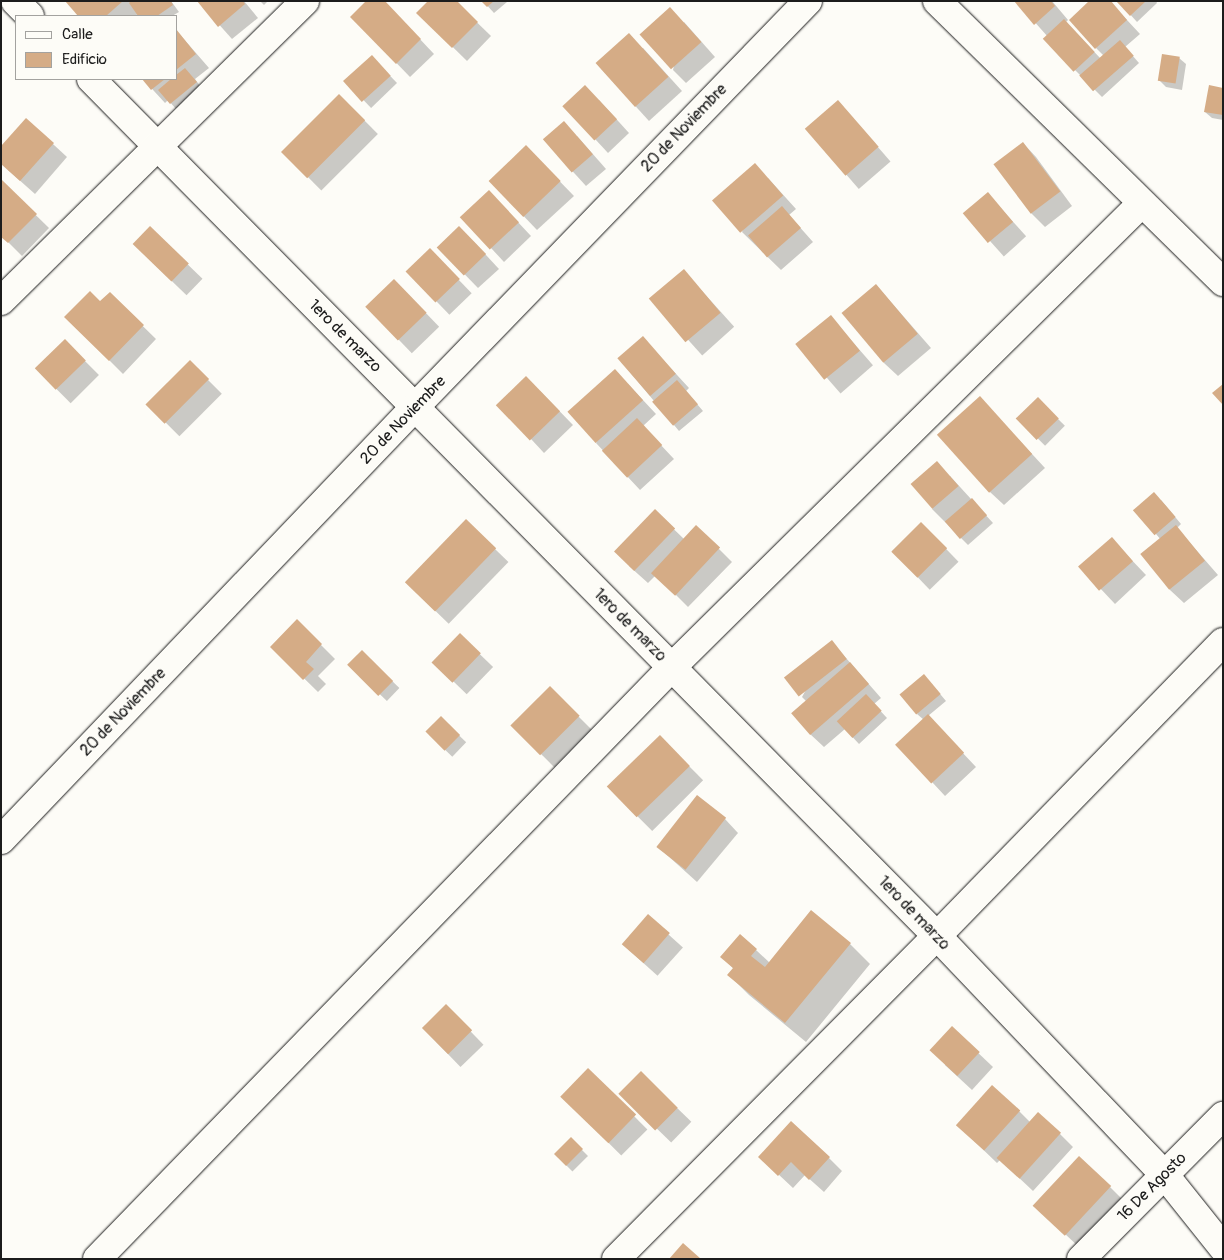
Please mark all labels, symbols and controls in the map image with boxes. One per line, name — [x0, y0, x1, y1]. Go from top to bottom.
legend — [15, 15, 178, 80]
text: Calle — [62, 25, 93, 44]
text: Edificio — [62, 50, 107, 69]
street label: 20 de Noviembre — [637, 80, 731, 176]
street label: 1ero de marzo — [305, 296, 385, 376]
street label: 20 de Noviembre — [356, 372, 450, 468]
street label: 1ero de marzo — [590, 585, 670, 665]
street label: 20 de Noviembre — [76, 664, 170, 760]
street label: 1ero de marzo — [874, 872, 954, 954]
street label: 16 De Agosto — [1114, 1149, 1190, 1225]

